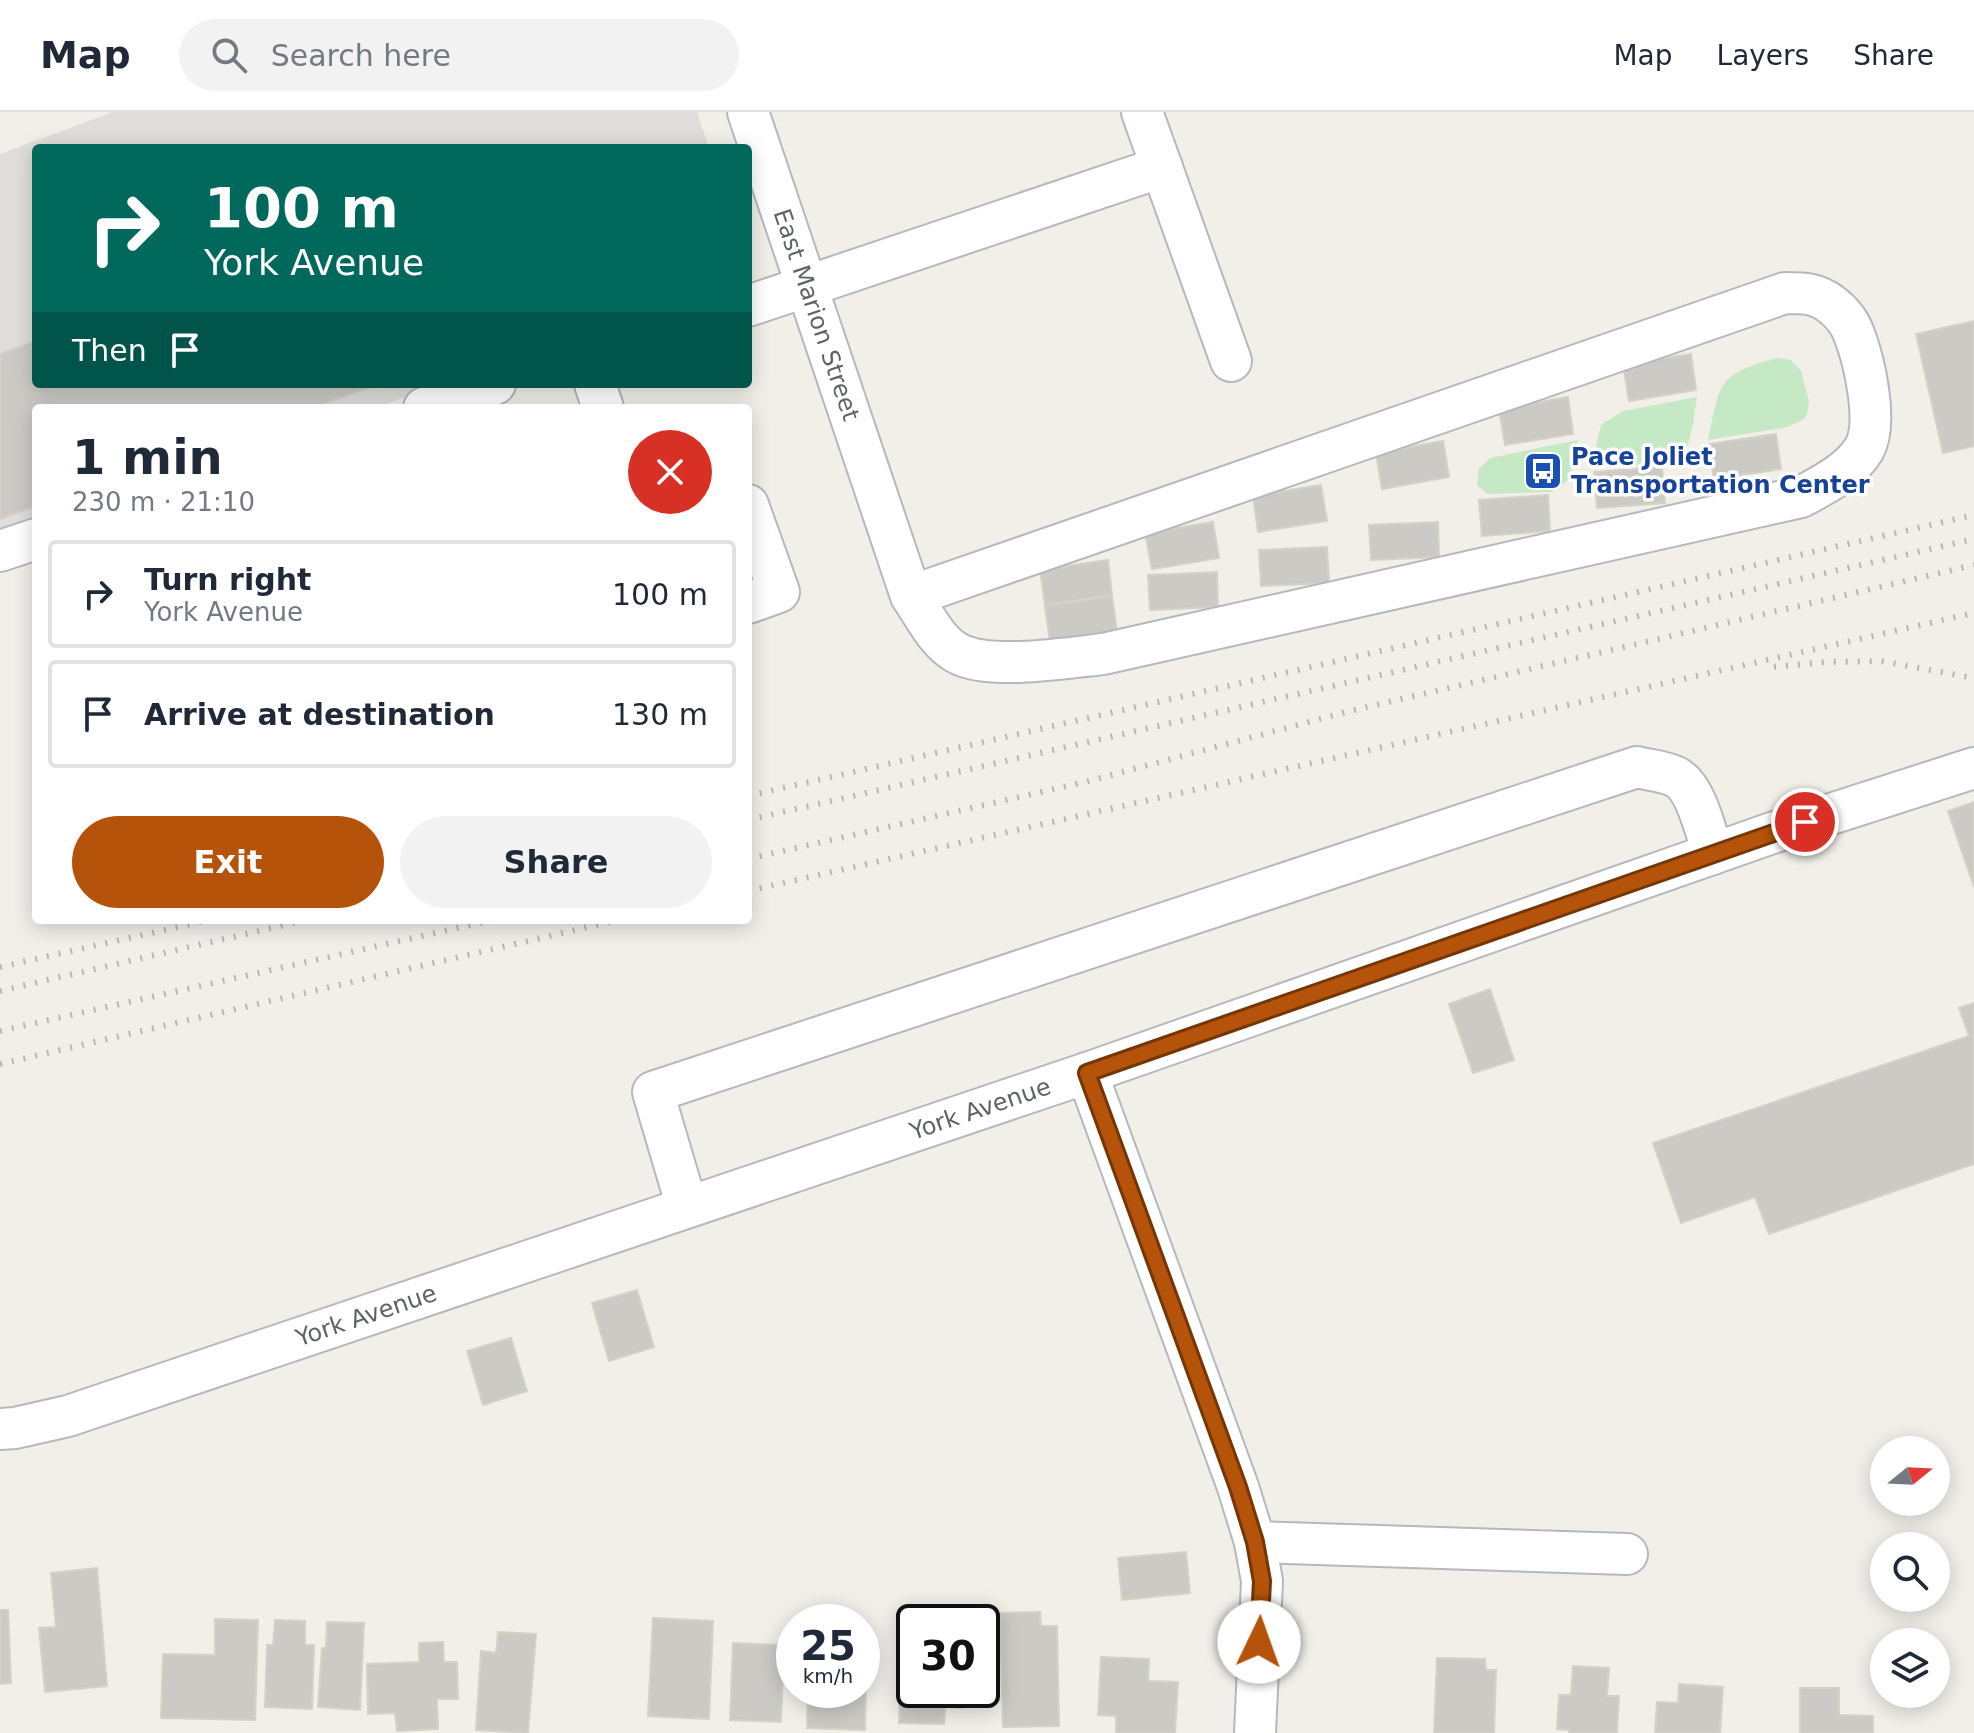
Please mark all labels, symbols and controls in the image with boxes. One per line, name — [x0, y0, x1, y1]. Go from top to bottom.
search box — [179, 19, 739, 91]
text: Map — [40, 33, 131, 77]
icon: search — [207, 33, 251, 77]
text: Search here — [271, 38, 451, 73]
text: Map — [1613, 39, 1673, 72]
text: Layers — [1717, 39, 1809, 72]
text: Share — [1853, 39, 1934, 72]
text: 100 m — [204, 175, 399, 240]
icon: right — [72, 176, 176, 280]
street label: East Marion Street — [768, 205, 865, 424]
text: York Avenue — [204, 242, 424, 283]
icon: arrive — [163, 328, 207, 372]
text: Then — [72, 333, 147, 368]
text: 1 min — [72, 429, 223, 485]
button: close — [628, 430, 712, 514]
place label: Pace Joliet Transportation Center — [1571, 443, 1870, 499]
bus stop icon: Pace Joliet Transportation Center — [1522, 450, 1564, 492]
text: 230 m · 21:10 — [72, 487, 255, 517]
text: Turn right — [144, 562, 311, 597]
icon: right — [76, 572, 120, 616]
text: 100 m — [612, 577, 708, 612]
text: York Avenue — [144, 597, 303, 627]
icon: arrive — [76, 692, 120, 736]
text: Arrive at destination — [144, 697, 495, 732]
text: 130 m — [612, 697, 708, 732]
pin — [1771, 788, 1839, 856]
icon: arrive — [1783, 800, 1827, 844]
button: Exit — [72, 816, 384, 908]
button: Share — [400, 816, 712, 908]
street label: York Avenue — [905, 1072, 1054, 1146]
street label: York Avenue — [291, 1279, 440, 1353]
north arrow — [1870, 1436, 1950, 1516]
map controls — [1870, 1436, 1950, 1708]
button: search — [1870, 1532, 1950, 1612]
position arrow — [1217, 1600, 1301, 1684]
speed limit sign: 30 — [896, 1604, 1000, 1708]
text: 25 — [800, 1623, 856, 1669]
button: layers — [1870, 1628, 1950, 1708]
text: km/h — [803, 1664, 853, 1688]

